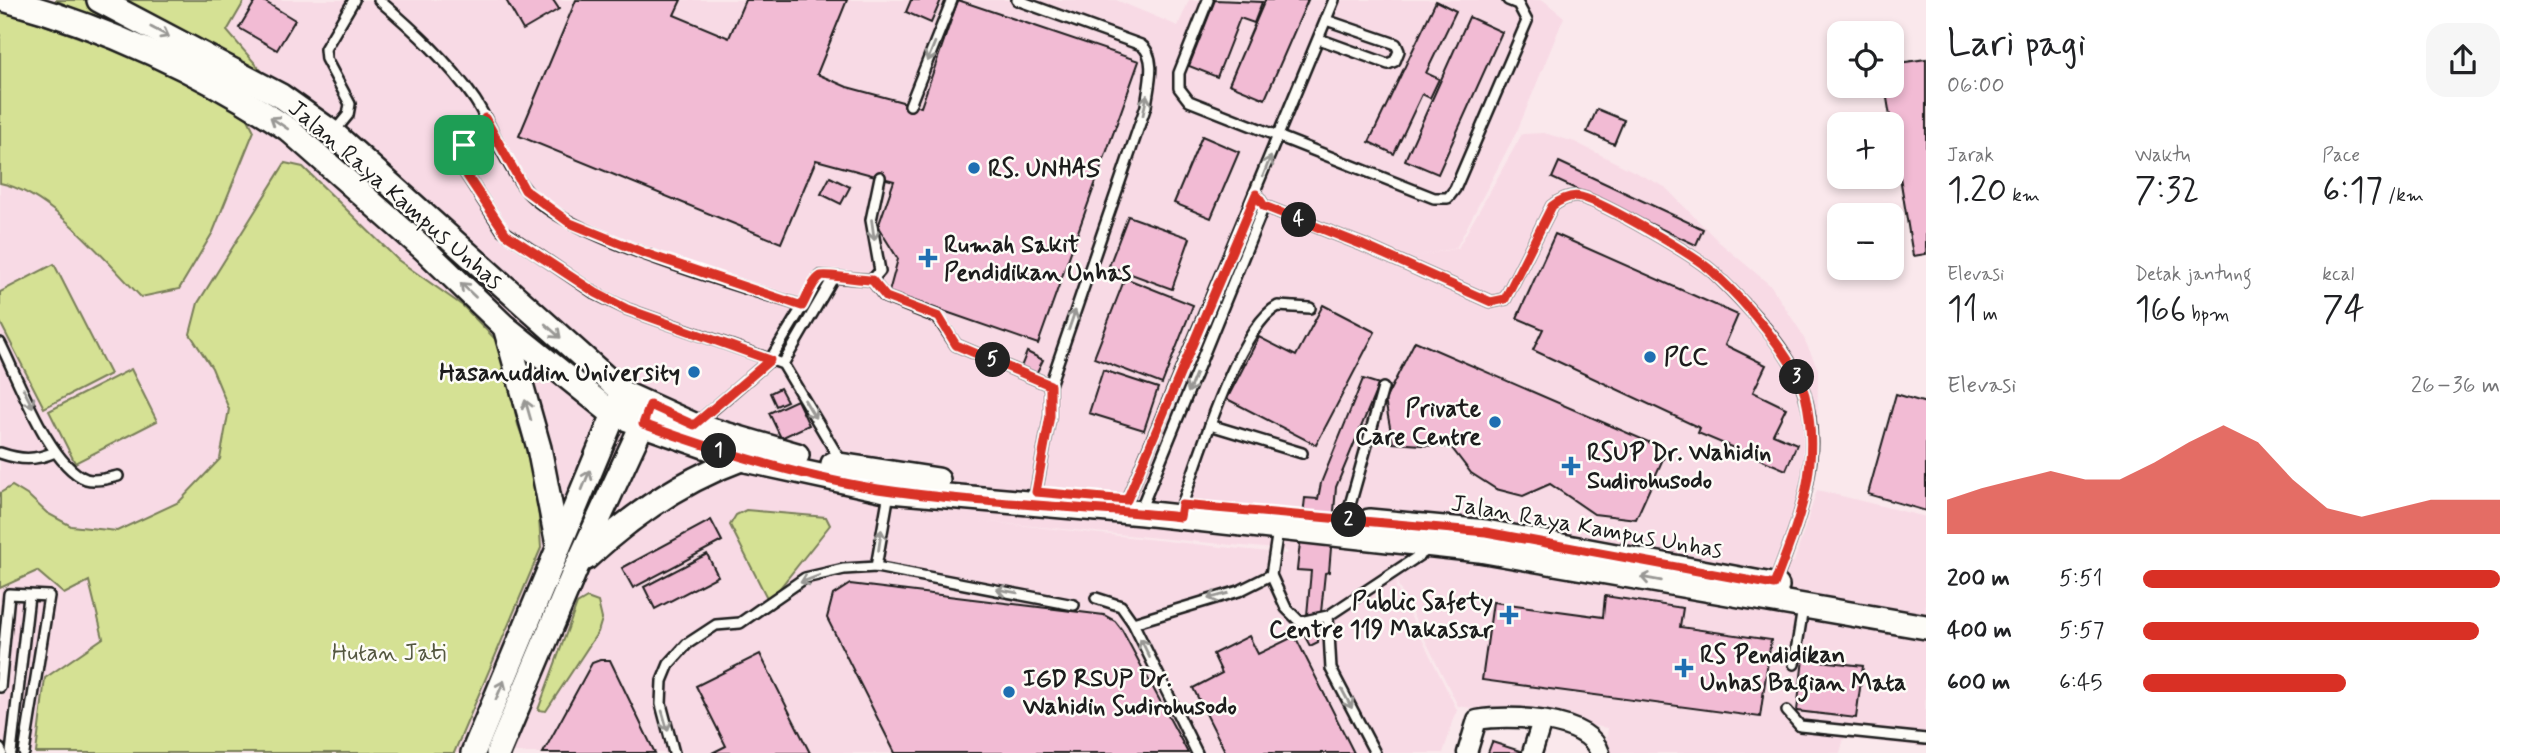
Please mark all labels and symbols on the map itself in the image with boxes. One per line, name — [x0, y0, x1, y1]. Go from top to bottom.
one-way arrow — [149, 25, 170, 39]
one-way arrow — [923, 41, 936, 63]
street label: Jalan Raya Kampus Unhas — [281, 93, 509, 297]
one-way arrow — [1139, 94, 1153, 117]
pin — [434, 115, 494, 175]
one-way arrow — [270, 116, 290, 130]
place label: RS. UNHAS — [988, 154, 1100, 185]
one-way arrow — [1261, 156, 1274, 177]
marker: RS. UNHAS — [966, 160, 982, 176]
pin: 4 — [1282, 202, 1316, 238]
one-way arrow — [867, 218, 880, 241]
place label: Rumah Sakit Pendidikan Unhas — [944, 230, 1132, 289]
marker: Rumah Sakit Pendidikan Unhas — [918, 248, 938, 268]
one-way arrow — [460, 282, 477, 299]
one-way arrow — [1067, 310, 1079, 332]
one-way arrow — [544, 323, 562, 339]
pin: 5 — [976, 342, 1010, 378]
place label: PCC — [1664, 343, 1708, 374]
marker: PCC — [1642, 349, 1658, 365]
place label: Hasanuddin University — [439, 358, 680, 389]
pin: 3 — [1780, 360, 1814, 394]
marker: Hasanuddin University — [686, 364, 702, 380]
one-way arrow — [1185, 371, 1198, 393]
one-way arrow — [21, 387, 35, 407]
place label: Private Care Centre — [1355, 394, 1482, 453]
one-way arrow — [521, 399, 534, 422]
one-way arrow — [803, 399, 817, 419]
marker: Private Care Centre — [1487, 414, 1503, 430]
pin: 1 — [702, 434, 736, 468]
place label: RSUP Dr. Wahidin Sudirohusodo — [1587, 438, 1771, 497]
marker: RSUP Dr. Wahidin Sudirohusodo — [1561, 456, 1581, 476]
one-way arrow — [581, 469, 594, 491]
street label: Jalan Raya Kampus Unhas — [1449, 488, 1725, 567]
pin: 2 — [1332, 503, 1366, 538]
one-way arrow — [874, 529, 887, 552]
one-way arrow — [1640, 572, 1663, 586]
one-way arrow — [799, 573, 821, 586]
one-way arrow — [996, 584, 1019, 597]
place label: Public Safety Centre 119 Makassar — [1269, 587, 1494, 646]
one-way arrow — [1207, 590, 1230, 603]
marker: Public Safety Centre 119 Makassar — [1499, 605, 1519, 625]
park label: Hutan Jati — [332, 638, 446, 669]
one-way arrow — [1138, 638, 1151, 659]
place label: RS Pendidikan Unhas Bagian Mata — [1700, 640, 1906, 702]
marker: RS Pendidikan Unhas Bagian Mata — [1674, 658, 1694, 678]
place label: IGD RSUP Dr. Wahidin Sudirohusodo — [1022, 664, 1237, 723]
one-way arrow — [494, 680, 507, 701]
marker: IGD RSUP Dr. Wahidin Sudirohusodo — [1001, 684, 1017, 700]
one-way arrow — [1340, 688, 1354, 708]
one-way arrow — [660, 709, 673, 731]

